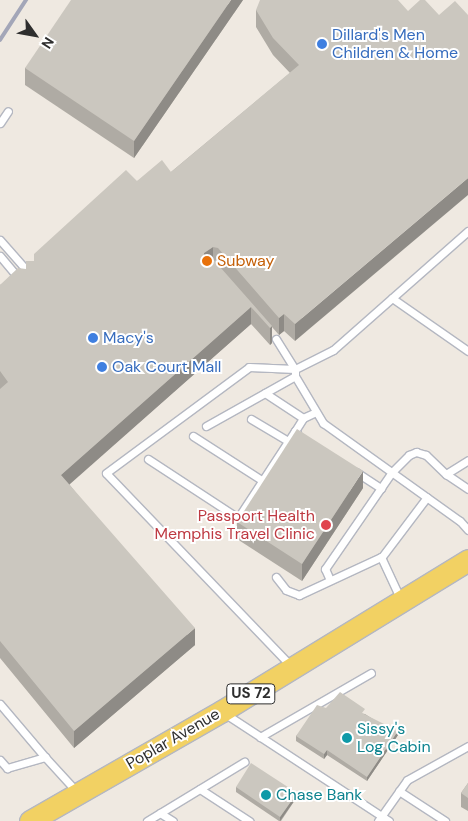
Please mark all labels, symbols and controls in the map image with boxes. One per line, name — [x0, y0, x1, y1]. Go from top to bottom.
north arrow — [10, 10, 60, 60]
place label: Dillard's Men Children & Home — [332, 25, 458, 63]
text: N — [37, 34, 58, 52]
marker: Dillard's Men Children & Home — [316, 38, 328, 50]
place label: Subway — [217, 251, 274, 271]
marker: Subway — [201, 255, 213, 267]
place label: Macy's — [103, 328, 154, 348]
marker: Macy's — [87, 332, 99, 344]
place label: Oak Court Mall — [112, 357, 221, 377]
marker: Oak Court Mall — [96, 361, 108, 373]
place label: Passport Health Memphis Travel Clinic — [154, 506, 315, 544]
marker: Passport Health Memphis Travel Clinic — [319, 518, 333, 532]
road number: US 72 — [226, 682, 276, 706]
street label: Poplar Avenue — [123, 704, 223, 774]
place label: Sissy's Log Cabin — [357, 719, 431, 757]
marker: Sissy's Log Cabin — [341, 732, 353, 744]
place label: Chase Bank — [276, 785, 362, 805]
marker: Chase Bank — [260, 789, 272, 801]

